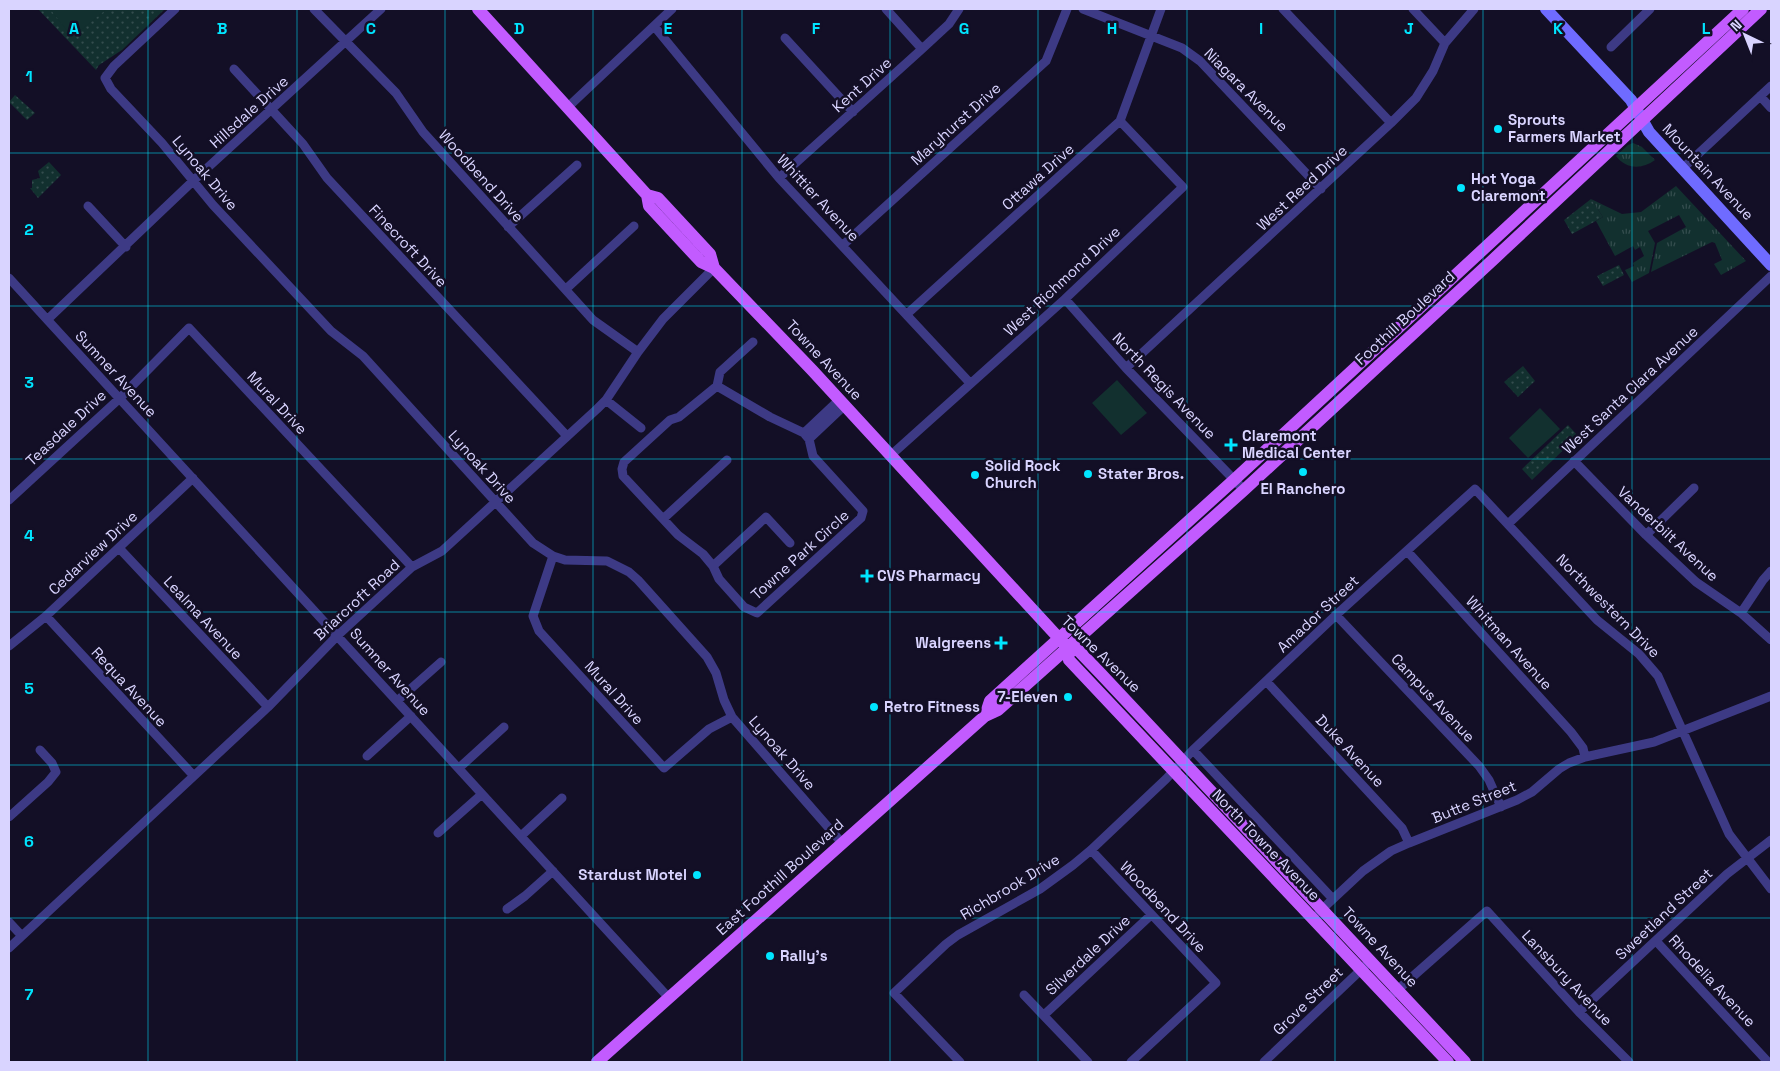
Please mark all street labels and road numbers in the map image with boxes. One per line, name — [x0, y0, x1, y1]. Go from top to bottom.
street label: Niagara Avenue — [1200, 44, 1292, 136]
street label: Kent Drive — [828, 53, 895, 116]
street label: Hillsdale Drive — [205, 71, 292, 152]
street label: Maryhurst Drive — [907, 78, 1005, 169]
street label: Mountain Avenue — [1659, 119, 1758, 224]
street label: Woodbend Drive — [435, 125, 528, 226]
street label: Lynoak Drive — [168, 131, 242, 214]
street label: Ottawa Drive — [998, 139, 1078, 214]
street label: West Reed Drive — [1252, 141, 1351, 234]
street label: Whittier Avenue — [773, 150, 864, 245]
street label: Finecroft Drive — [365, 200, 452, 291]
street label: West Richmond Drive — [999, 222, 1124, 340]
street label: Foothill Boulevard — [1351, 267, 1458, 369]
street label: Towne Avenue — [782, 315, 867, 404]
street label: West Santa Clara Avenue — [1558, 322, 1702, 458]
street label: Sumner Avenue — [71, 326, 161, 421]
street label: North Regis Avenue — [1109, 328, 1220, 443]
street label: Mural Drive — [243, 367, 312, 438]
street label: Teasdale Drive — [21, 385, 110, 470]
street label: Lynoak Drive — [444, 426, 520, 507]
street label: Vanderbilt Avenue — [1614, 482, 1723, 585]
street label: Towne Park Circle — [747, 505, 853, 604]
street label: Cedarview Drive — [44, 506, 141, 599]
street label: Northwestern Drive — [1552, 550, 1664, 662]
street label: Briarcroft Road — [310, 555, 404, 644]
street label: Amador Street — [1273, 571, 1363, 656]
street label: Lealma Avenue — [160, 572, 247, 664]
street label: Whitman Avenue — [1462, 592, 1557, 694]
street label: Towne Avenue — [1058, 611, 1145, 696]
street label: Sumner Avenue — [346, 624, 435, 720]
street label: Requa Avenue — [87, 643, 171, 731]
street label: Campus Avenue — [1387, 649, 1479, 746]
street label: Mural Drive — [581, 657, 648, 729]
street label: Duke Avenue — [1312, 710, 1389, 791]
street label: Lynoak Drive — [745, 712, 820, 794]
street label: Butte Street — [1429, 776, 1519, 827]
street label: North Towne Avenue — [1208, 785, 1325, 904]
street label: East Foothill Boulevard — [712, 814, 847, 939]
street label: Richbrook Drive — [957, 849, 1063, 924]
street label: Woodbend Drive — [1116, 857, 1211, 956]
street label: Sweetland Street — [1611, 864, 1716, 964]
street label: Towne Avenue — [1338, 902, 1423, 991]
street label: Silverdale Drive — [1041, 910, 1134, 999]
street label: Lansbury Avenue — [1518, 926, 1617, 1030]
street label: Rhodelia Avenue — [1665, 931, 1760, 1031]
street label: Grove Street — [1268, 962, 1347, 1039]

